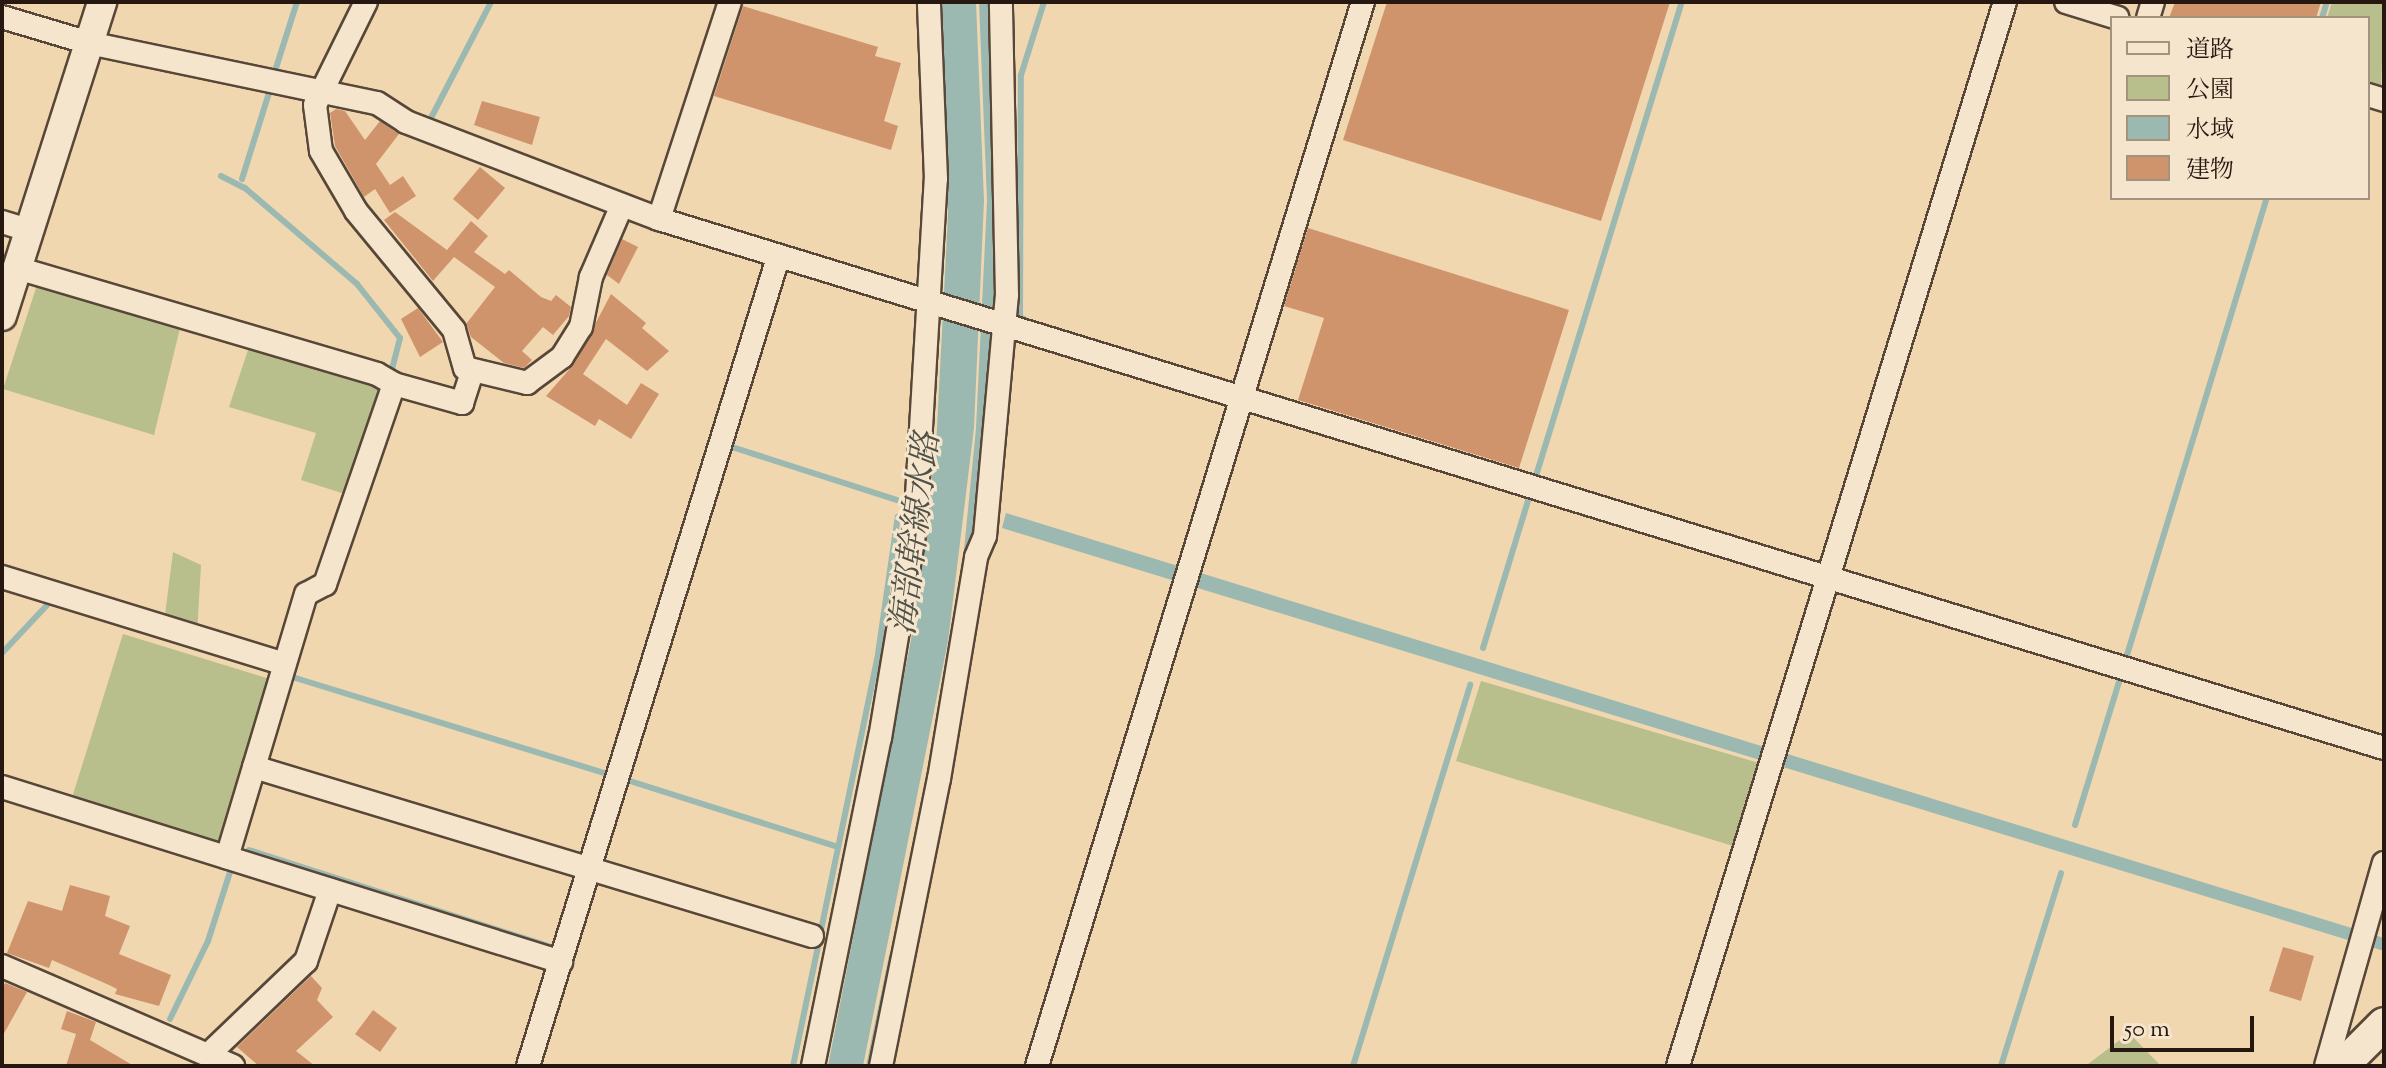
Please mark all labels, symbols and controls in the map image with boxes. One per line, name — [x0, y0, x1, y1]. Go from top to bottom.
legend — [2110, 16, 2370, 200]
text: 道路 — [2186, 34, 2234, 68]
text: 公園 — [2186, 74, 2234, 108]
text: 水域 — [2186, 114, 2234, 148]
text: 建物 — [2186, 154, 2234, 188]
water label: 海部幹線水路 — [884, 430, 950, 638]
scale bar — [2114, 1000, 2258, 1050]
text: 50 m — [2124, 1013, 2170, 1047]

